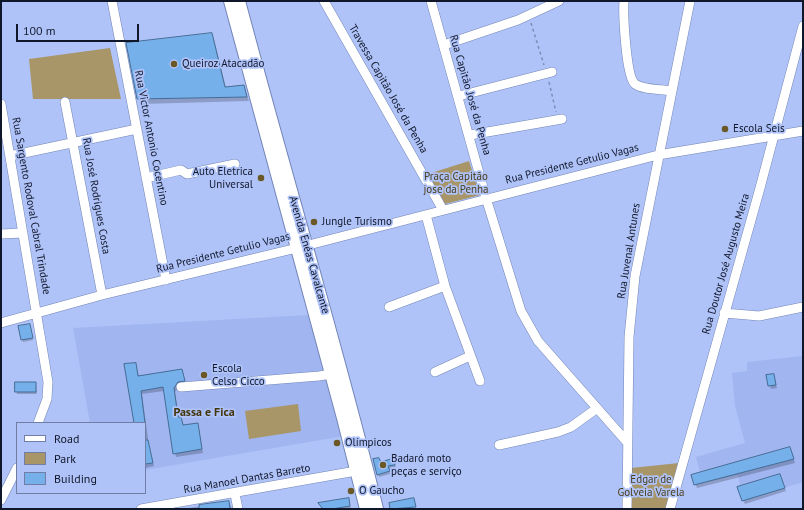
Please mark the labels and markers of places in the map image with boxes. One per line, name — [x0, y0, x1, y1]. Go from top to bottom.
place label: Queiroz Atacadão — [182, 57, 264, 71]
marker: Queiroz Atacadão — [169, 59, 179, 69]
place label: Escola Seis — [733, 122, 785, 136]
marker: Escola Seis — [720, 124, 730, 134]
place label: Auto Eletrica Universal — [193, 165, 253, 191]
marker: Auto Eletrica Universal — [256, 173, 266, 183]
place label: Jungle Turismo — [322, 215, 392, 229]
marker: Jungle Turismo — [309, 217, 319, 227]
place label: Escola Celso Cicco — [212, 362, 265, 388]
marker: Escola Celso Cicco — [199, 370, 209, 380]
place label: Olímpicos — [345, 436, 392, 450]
marker: Olímpicos — [332, 438, 342, 448]
place label: Badaró moto peças e serviço — [391, 452, 462, 478]
marker: Badaró moto peças e serviço — [378, 460, 388, 470]
place label: O Gaucho — [359, 484, 404, 498]
marker: O Gaucho — [346, 486, 356, 496]

